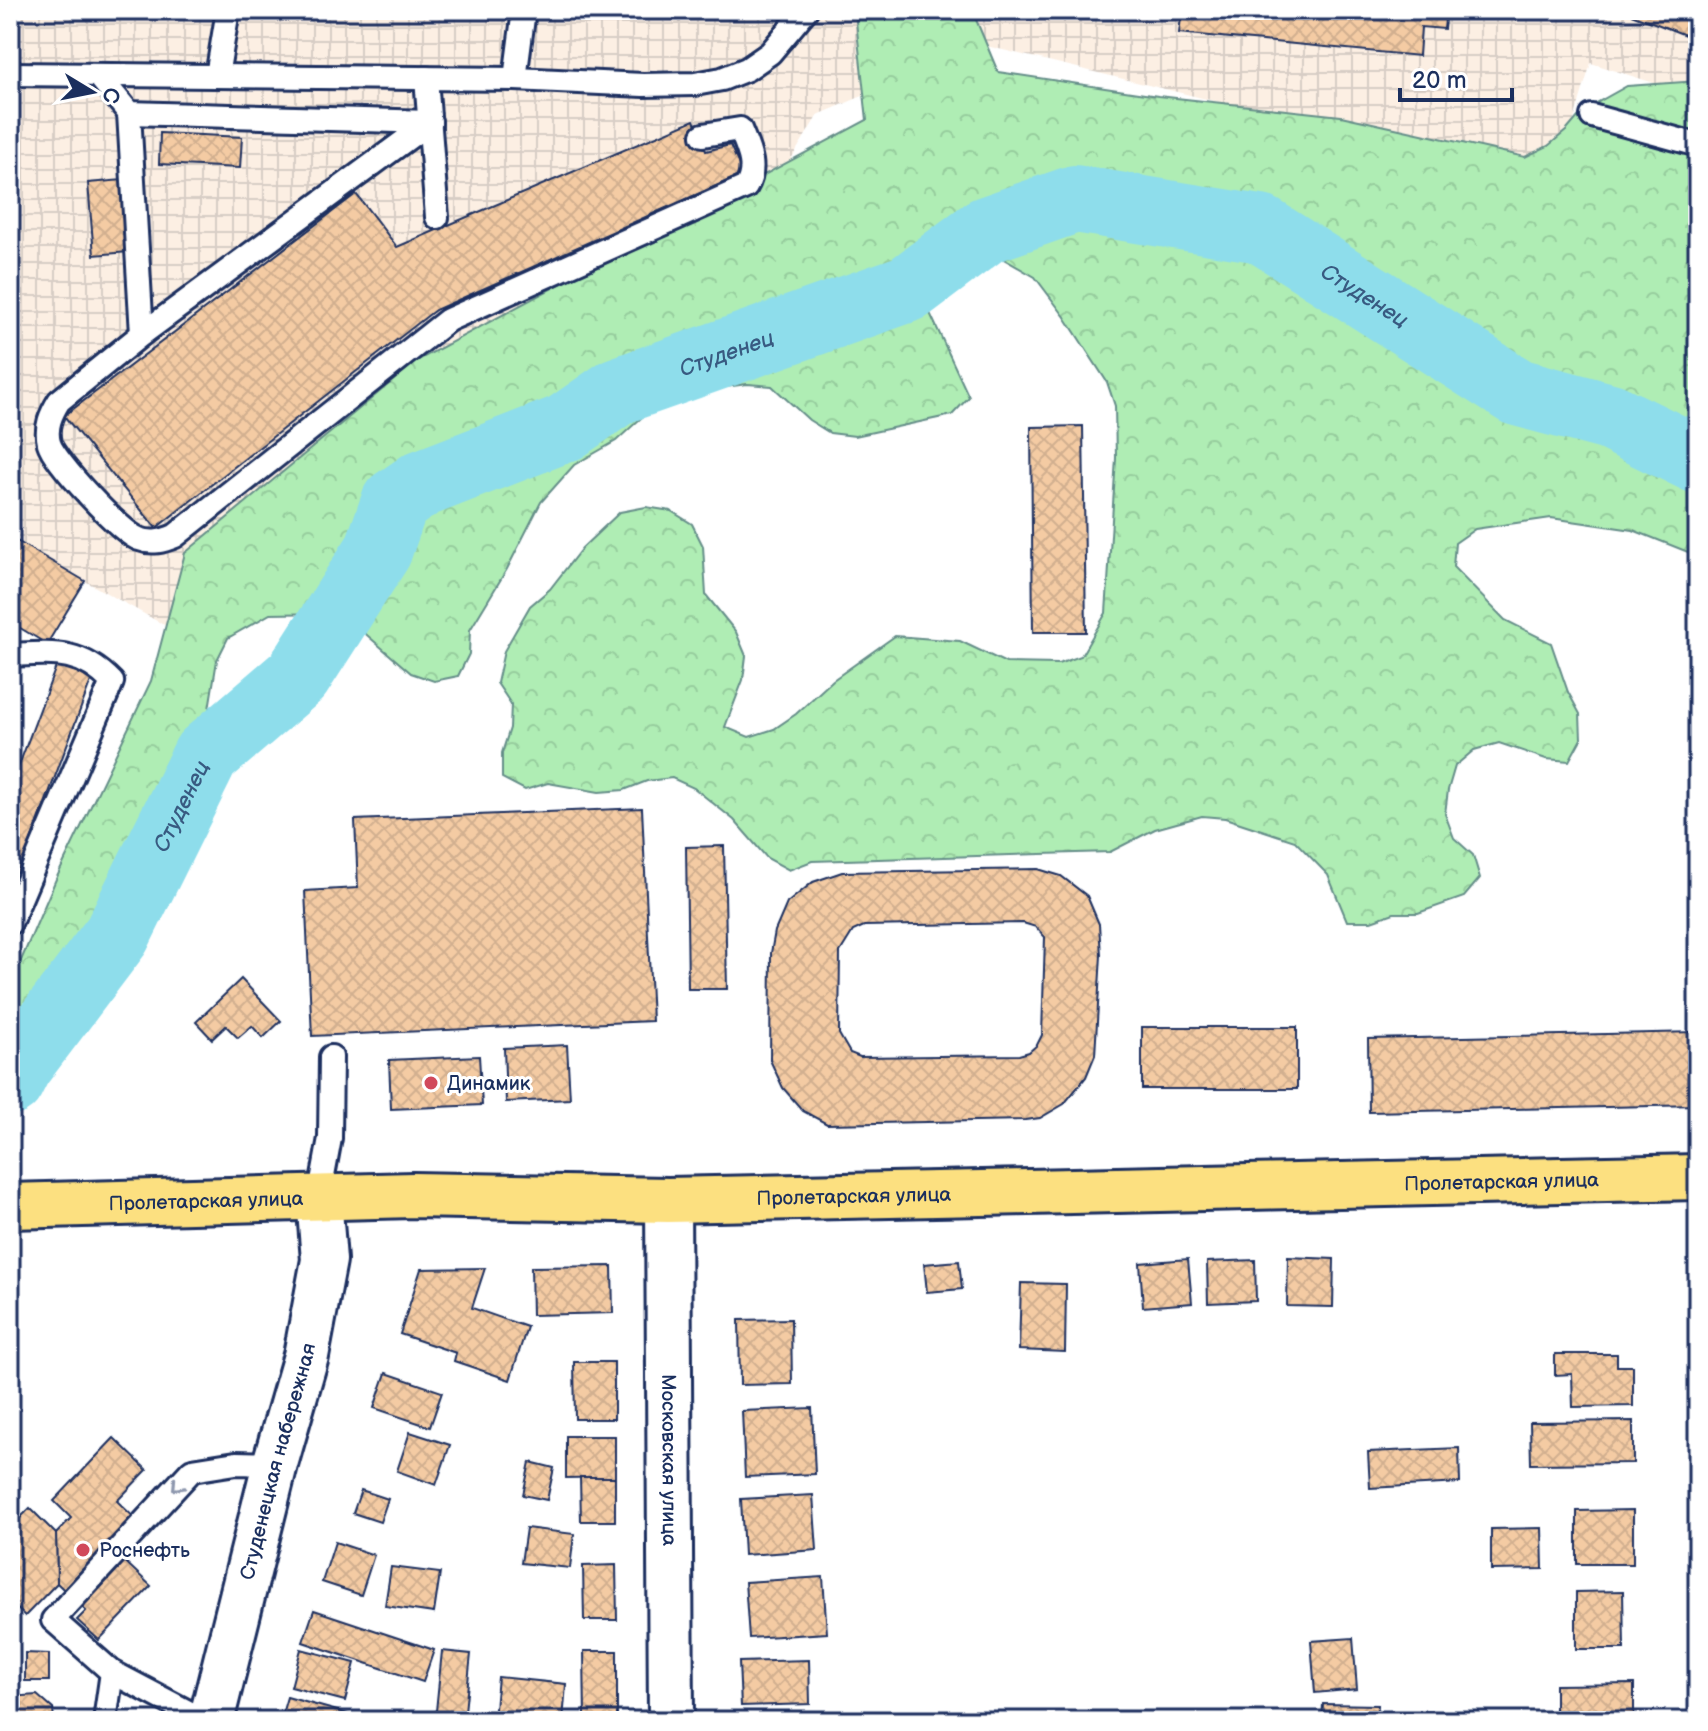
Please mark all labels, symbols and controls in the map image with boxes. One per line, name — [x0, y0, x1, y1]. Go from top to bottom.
north arrow — [52, 52, 132, 132]
scale bar — [1400, 52, 1512, 102]
text: 20 m — [1412, 66, 1467, 95]
text: С — [96, 85, 125, 105]
water label: Студенец — [1315, 258, 1413, 334]
water label: Студенец — [676, 325, 778, 383]
water label: Студенец — [148, 756, 216, 857]
place label: Динамик — [447, 1072, 531, 1096]
marker: Динамик — [422, 1074, 440, 1092]
street label: Пролетарская улица — [1404, 1168, 1599, 1197]
street label: Пролетарская улица — [756, 1183, 952, 1211]
street label: Пролетарская улица — [108, 1187, 304, 1216]
street label: Студенецкая набережная — [236, 1341, 321, 1583]
street label: Московская улица — [656, 1374, 681, 1546]
one-way arrow — [171, 1477, 186, 1491]
place label: Роснефть — [99, 1539, 190, 1563]
marker: Роснефть — [74, 1541, 92, 1559]

